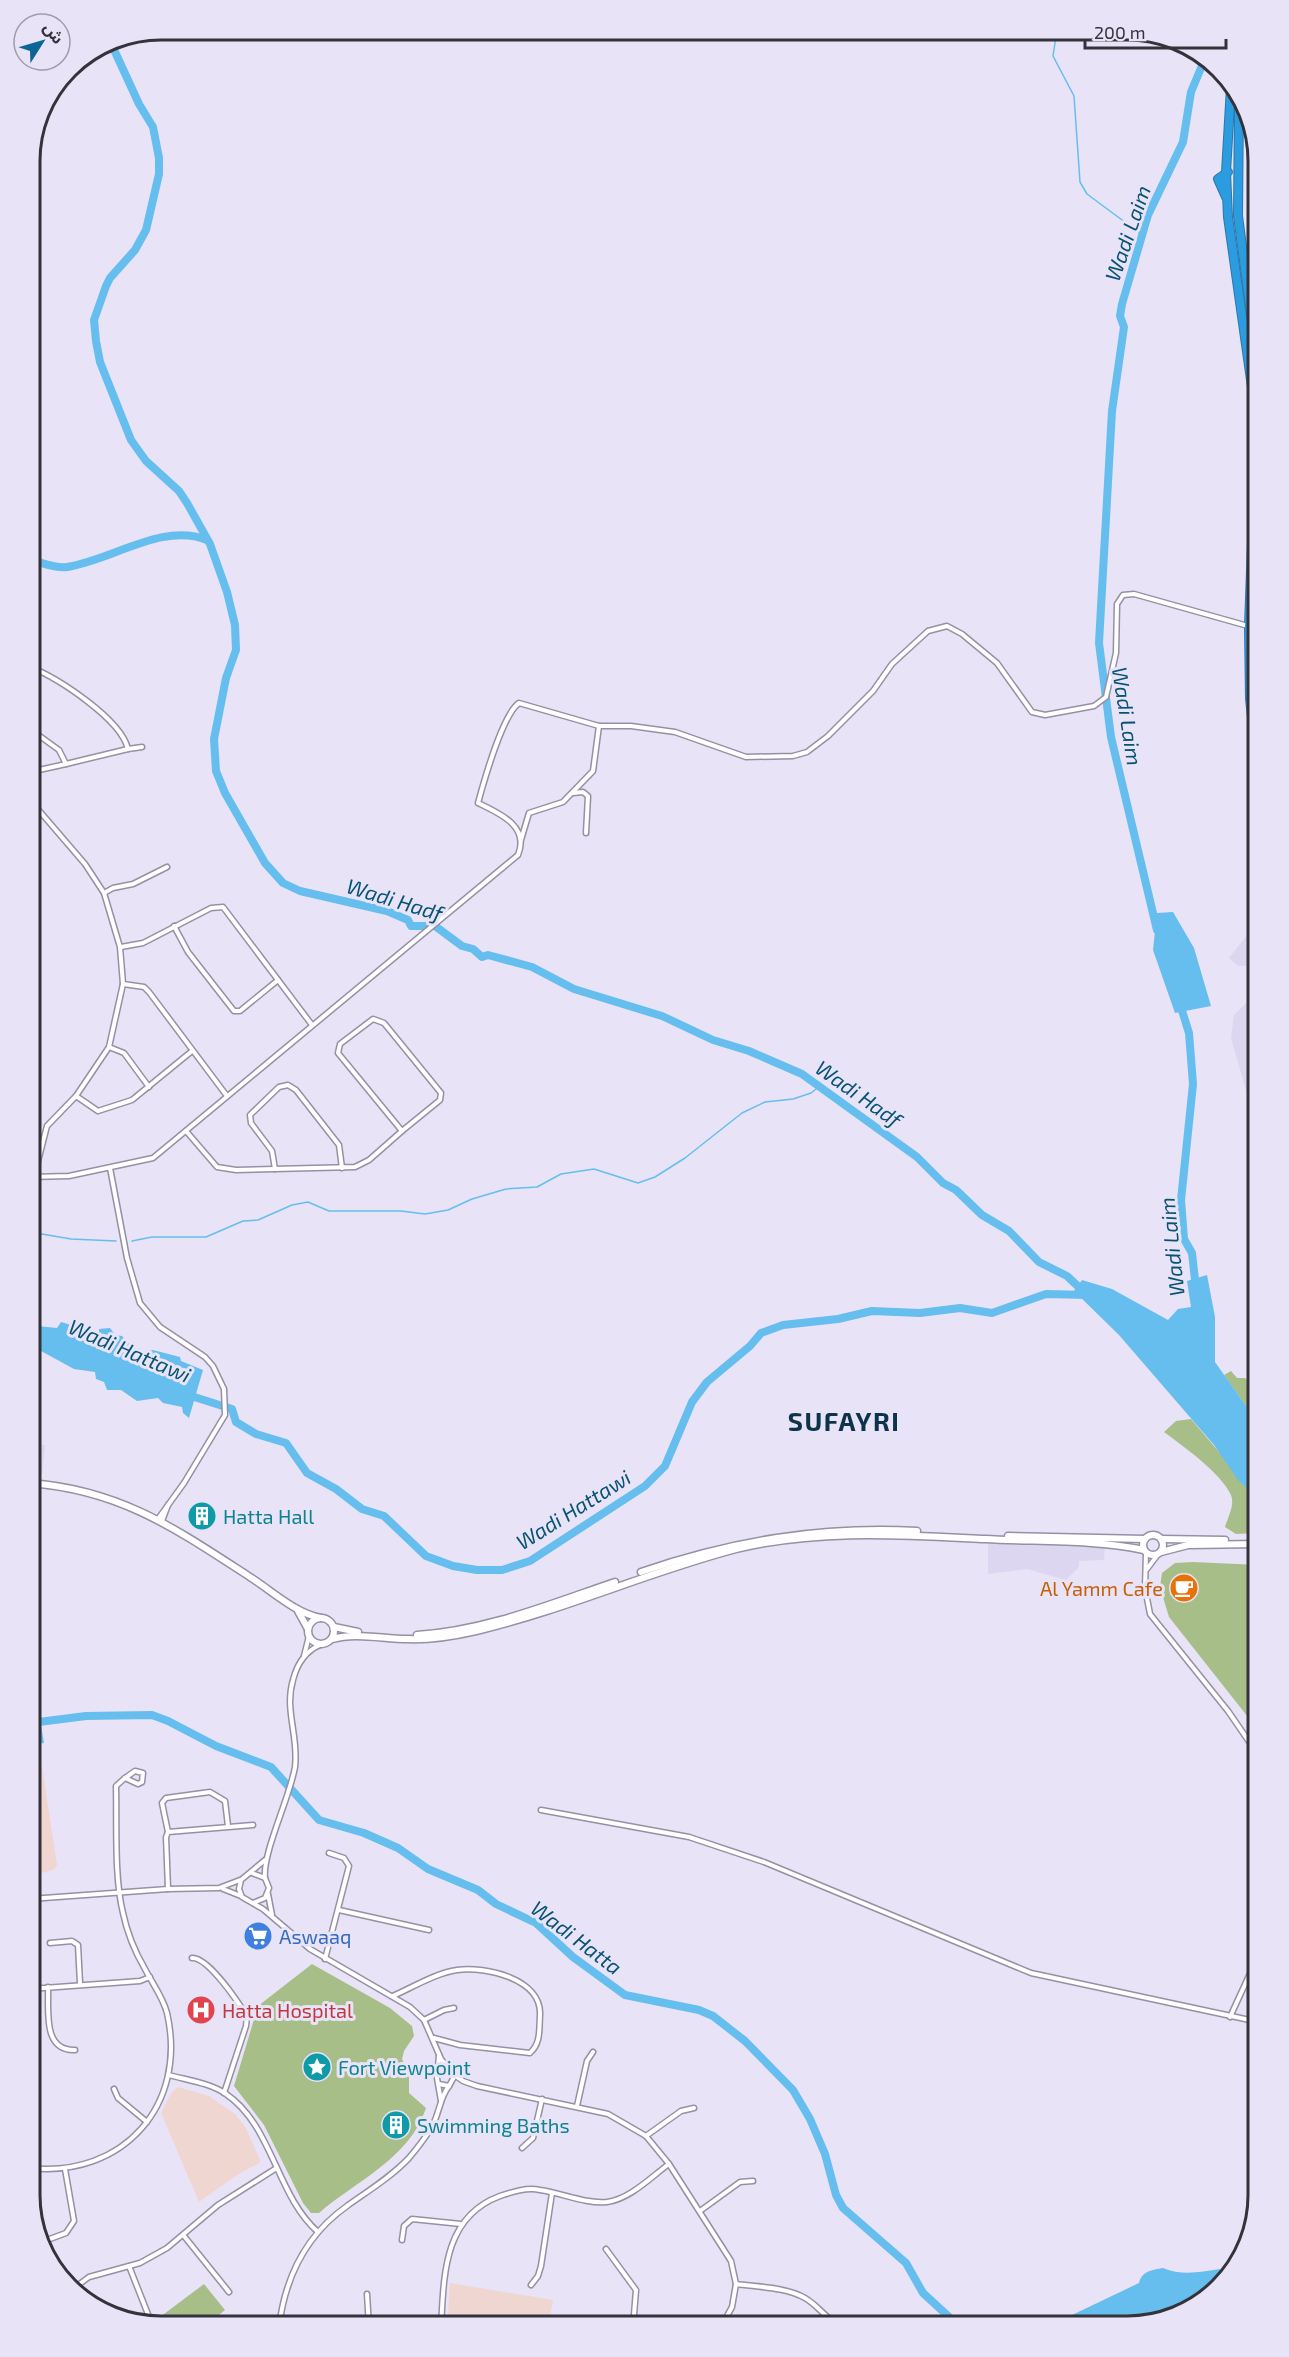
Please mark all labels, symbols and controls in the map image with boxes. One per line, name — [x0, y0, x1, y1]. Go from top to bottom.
north arrow — [12, 12, 72, 72]
scale bar — [1085, 12, 1226, 50]
text: ش — [39, 18, 69, 48]
text: 200 m — [1094, 21, 1146, 43]
water label: Wadi Laim — [1099, 182, 1155, 284]
water label: Wadi Laim — [1108, 665, 1148, 767]
water label: Wadi Hadf — [344, 873, 448, 926]
water label: Wadi Hadf — [811, 1054, 909, 1133]
water label: Wadi Laim — [1153, 1196, 1189, 1298]
water label: Wadi Hattawi — [65, 1313, 195, 1387]
district label: SUFAYRI — [788, 1405, 900, 1436]
water label: Wadi Hattawi — [511, 1464, 635, 1554]
building icon: Hatta Hall — [186, 1500, 218, 1532]
place label: Hatta Hall — [223, 1504, 314, 1528]
cafe icon: Al Yamm Cafe — [1168, 1572, 1200, 1604]
place label: Al Yamm Cafe — [1040, 1576, 1163, 1600]
water label: Wadi Hatta — [527, 1895, 627, 1979]
supermarket icon: Aswaaq — [242, 1920, 274, 1952]
place label: Aswaaq — [279, 1924, 351, 1948]
hospital icon: Hatta Hospital — [185, 1994, 217, 2026]
place label: Hatta Hospital — [222, 1998, 353, 2022]
place icon: Fort Viewpoint — [301, 2051, 333, 2083]
place label: Fort Viewpoint — [338, 2055, 471, 2079]
building icon: Swimming Baths — [380, 2109, 412, 2141]
place label: Swimming Baths — [417, 2113, 570, 2137]

